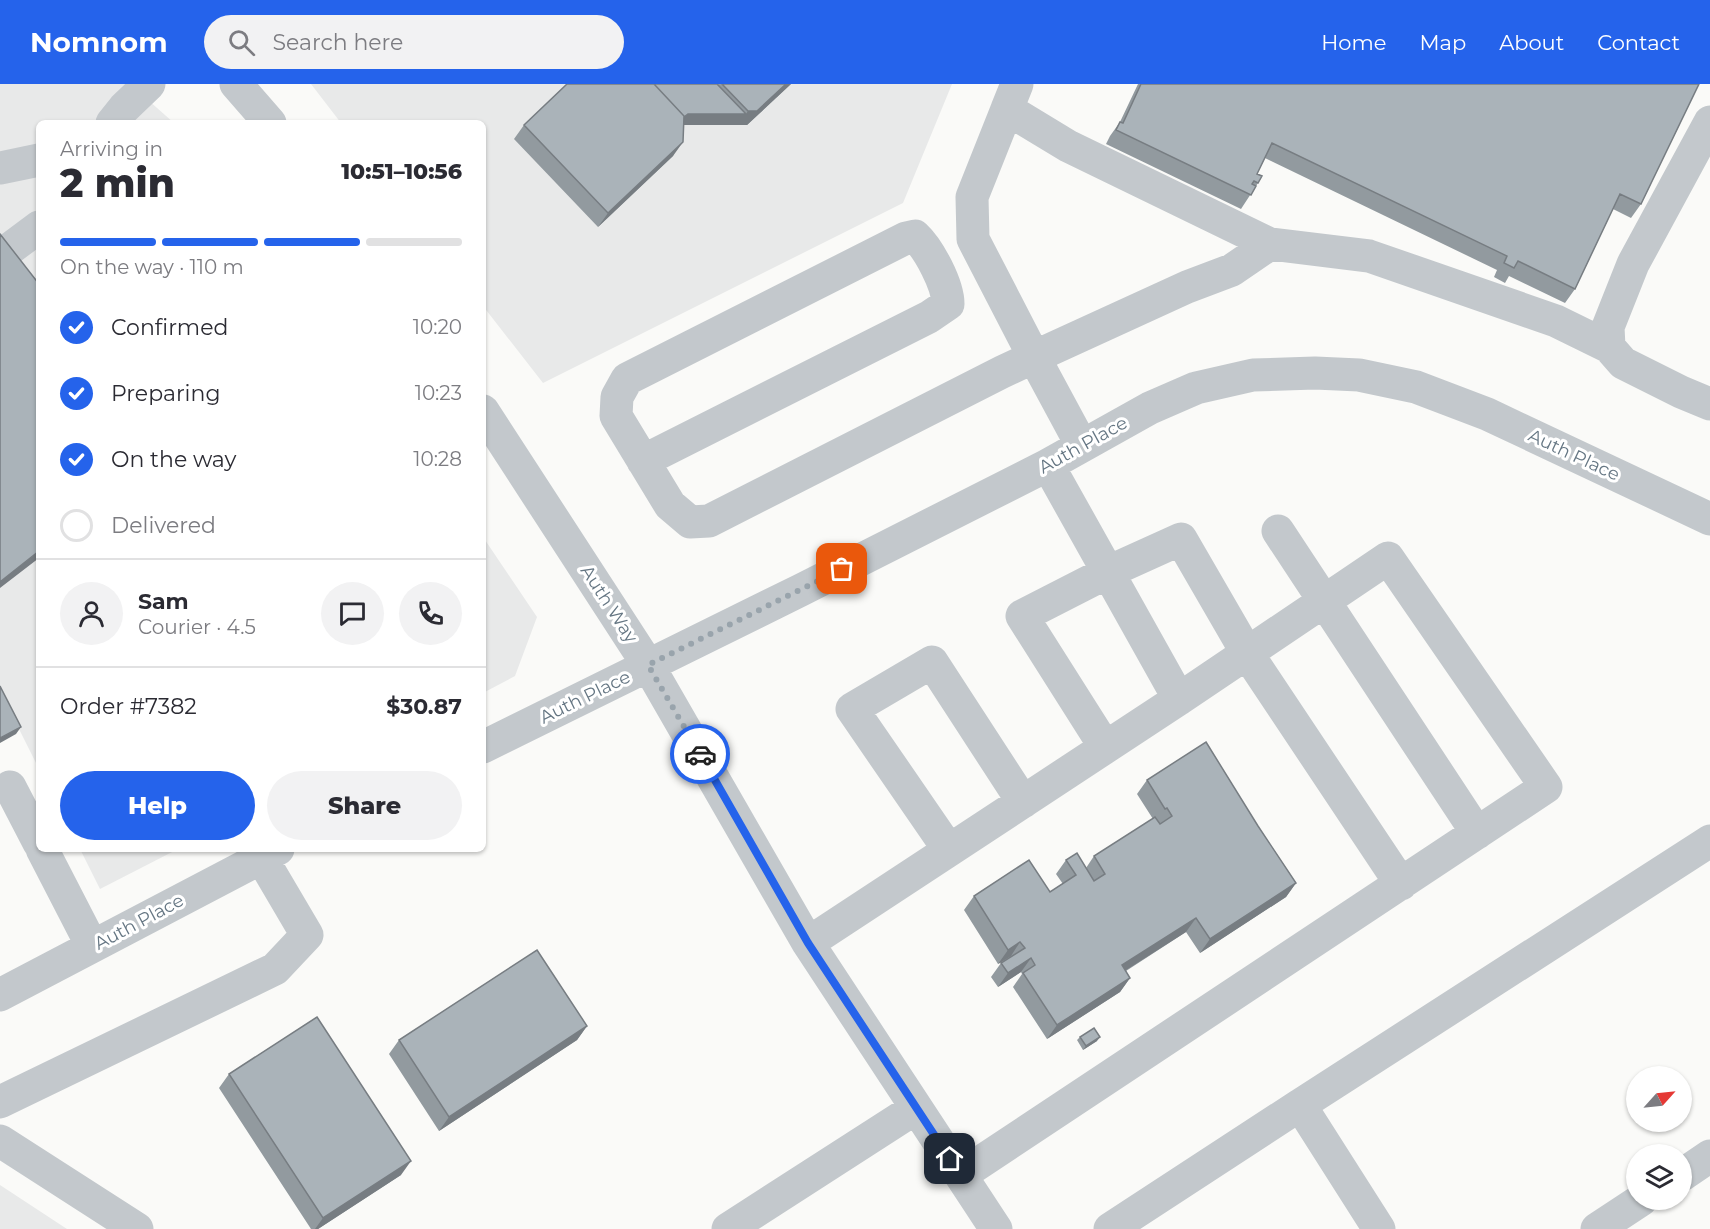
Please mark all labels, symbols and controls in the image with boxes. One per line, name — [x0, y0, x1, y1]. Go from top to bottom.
search box — [204, 15, 624, 69]
text: Nomnom — [30, 25, 168, 59]
icon: search — [225, 26, 258, 59]
text: Search here — [273, 29, 403, 56]
text: Home — [1321, 30, 1386, 55]
text: Map — [1419, 30, 1466, 55]
text: About — [1499, 30, 1564, 55]
text: Contact — [1597, 30, 1680, 55]
text: Arriving in — [60, 137, 163, 161]
text: 10:51–10:56 — [341, 158, 462, 185]
text: 2 min — [60, 159, 175, 207]
text: On the way · 110 m — [60, 255, 244, 279]
icon: check — [60, 311, 93, 344]
text: Confirmed — [111, 314, 228, 341]
text: 10:20 — [413, 315, 462, 339]
icon: check — [60, 377, 93, 410]
text: Preparing — [111, 380, 220, 407]
text: 10:23 — [415, 381, 462, 405]
street label: Auth Place — [1035, 412, 1131, 478]
street label: Auth Place — [1525, 424, 1623, 486]
icon: check — [60, 443, 93, 476]
text: On the way — [111, 446, 236, 473]
text: 10:28 — [413, 447, 462, 471]
text: Delivered — [111, 512, 216, 539]
pin — [816, 543, 867, 594]
icon: bag — [825, 552, 858, 585]
street label: Auth Way — [576, 561, 642, 647]
button: person — [60, 582, 123, 645]
button: chat — [321, 582, 384, 645]
button: phone — [399, 582, 462, 645]
text: Sam — [138, 588, 189, 615]
text: Courier · 4.5 — [138, 615, 256, 639]
street label: Auth Place — [536, 666, 634, 728]
text: Order #7382 — [60, 693, 197, 720]
text: $30.87 — [386, 693, 462, 720]
courier — [670, 724, 730, 784]
icon: car — [684, 738, 717, 771]
button: Help — [60, 771, 255, 840]
button: Share — [267, 771, 462, 840]
street label: Auth Place — [90, 889, 188, 955]
north arrow — [1626, 1066, 1692, 1132]
map controls — [1626, 1066, 1692, 1210]
pin — [924, 1133, 975, 1184]
icon: home — [933, 1142, 966, 1175]
button: layers — [1626, 1144, 1692, 1210]

